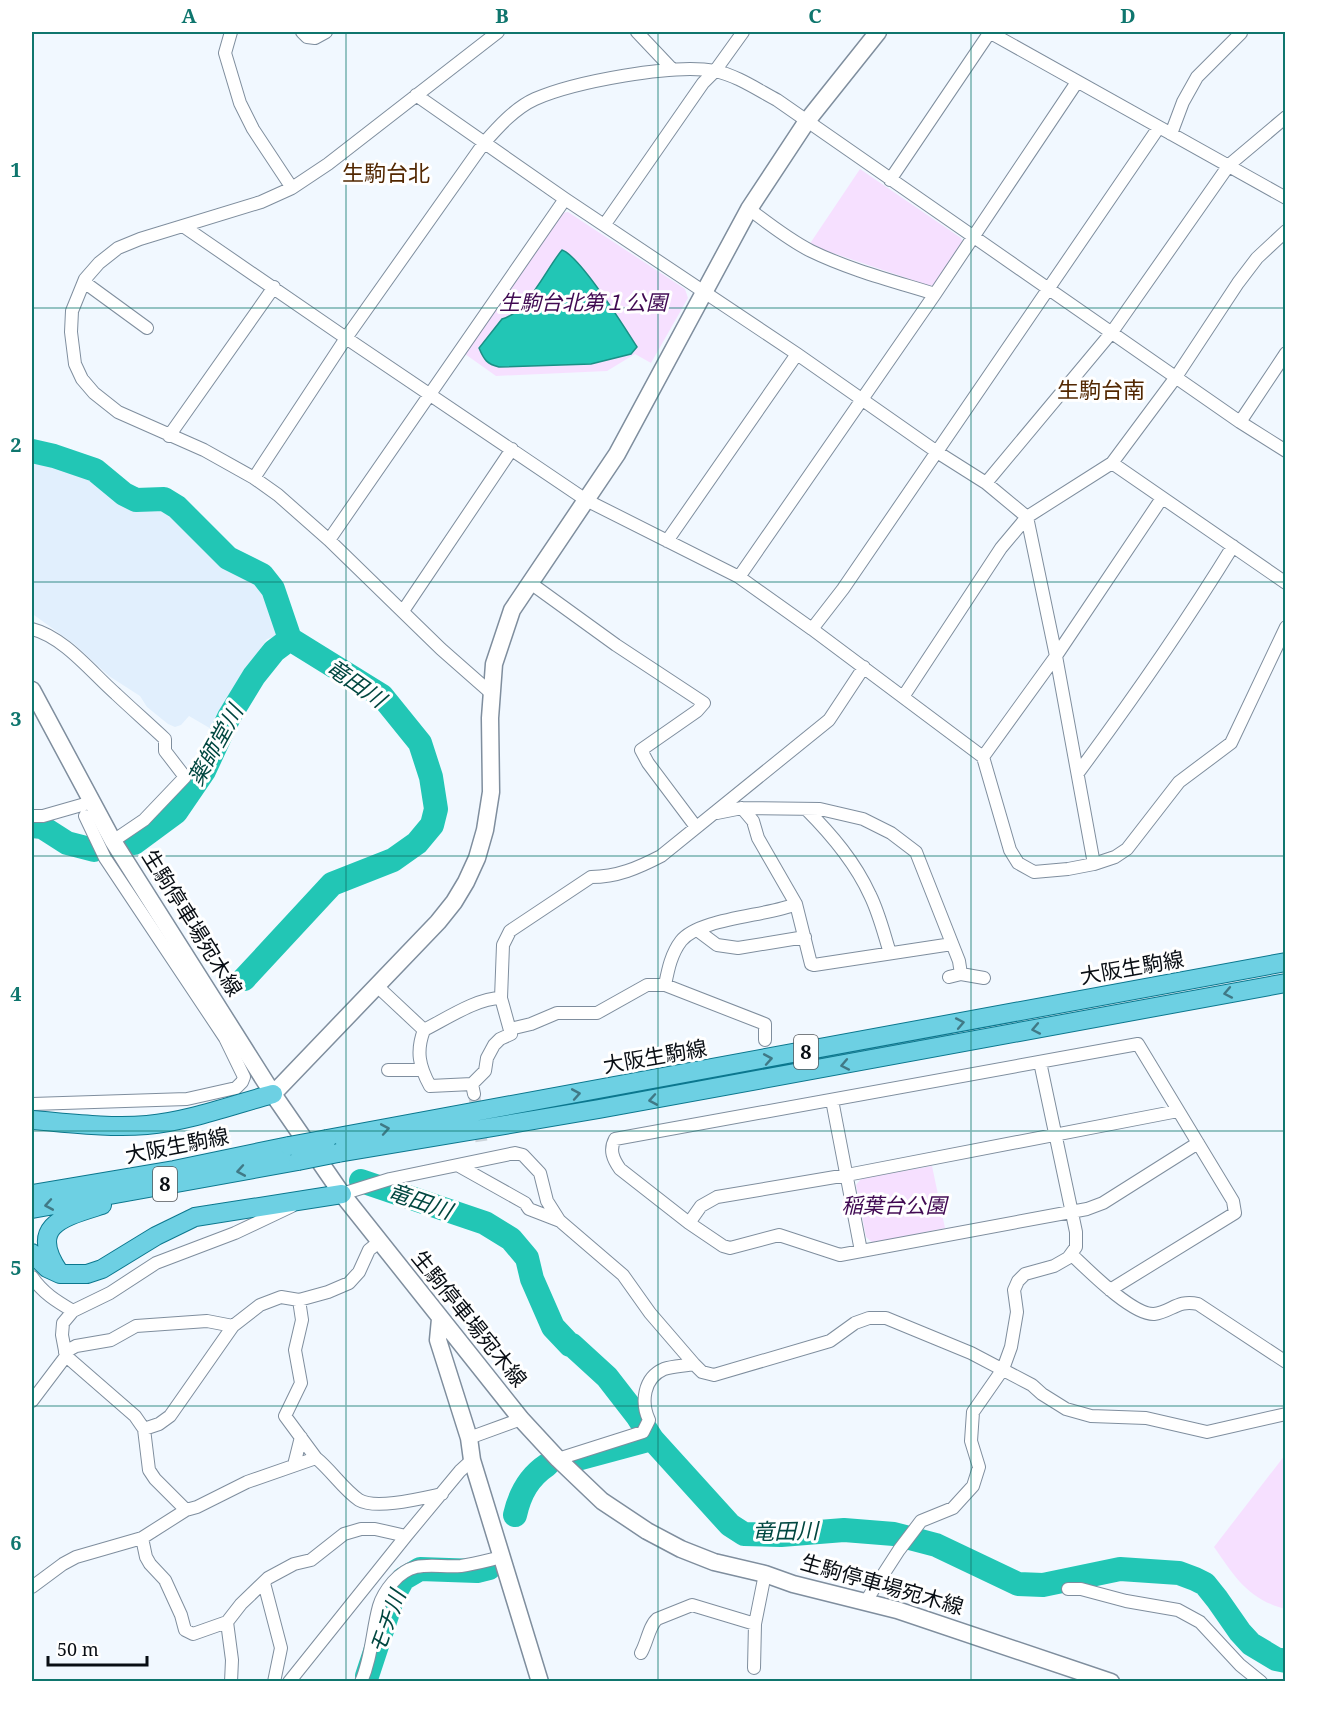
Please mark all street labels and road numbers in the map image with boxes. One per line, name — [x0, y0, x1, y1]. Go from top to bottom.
street label: 生駒停車場宛木線 — [136, 844, 249, 1001]
street label: 大阪生駒線 — [1078, 944, 1186, 990]
street label: 大阪生駒線 — [601, 1033, 709, 1079]
road number: 8 — [794, 1035, 818, 1069]
street label: 大阪生駒線 — [123, 1121, 231, 1169]
road number: 8 — [153, 1167, 177, 1201]
street label: 生駒停車場宛木線 — [406, 1244, 534, 1392]
street label: 生駒停車場宛木線 — [798, 1547, 967, 1621]

